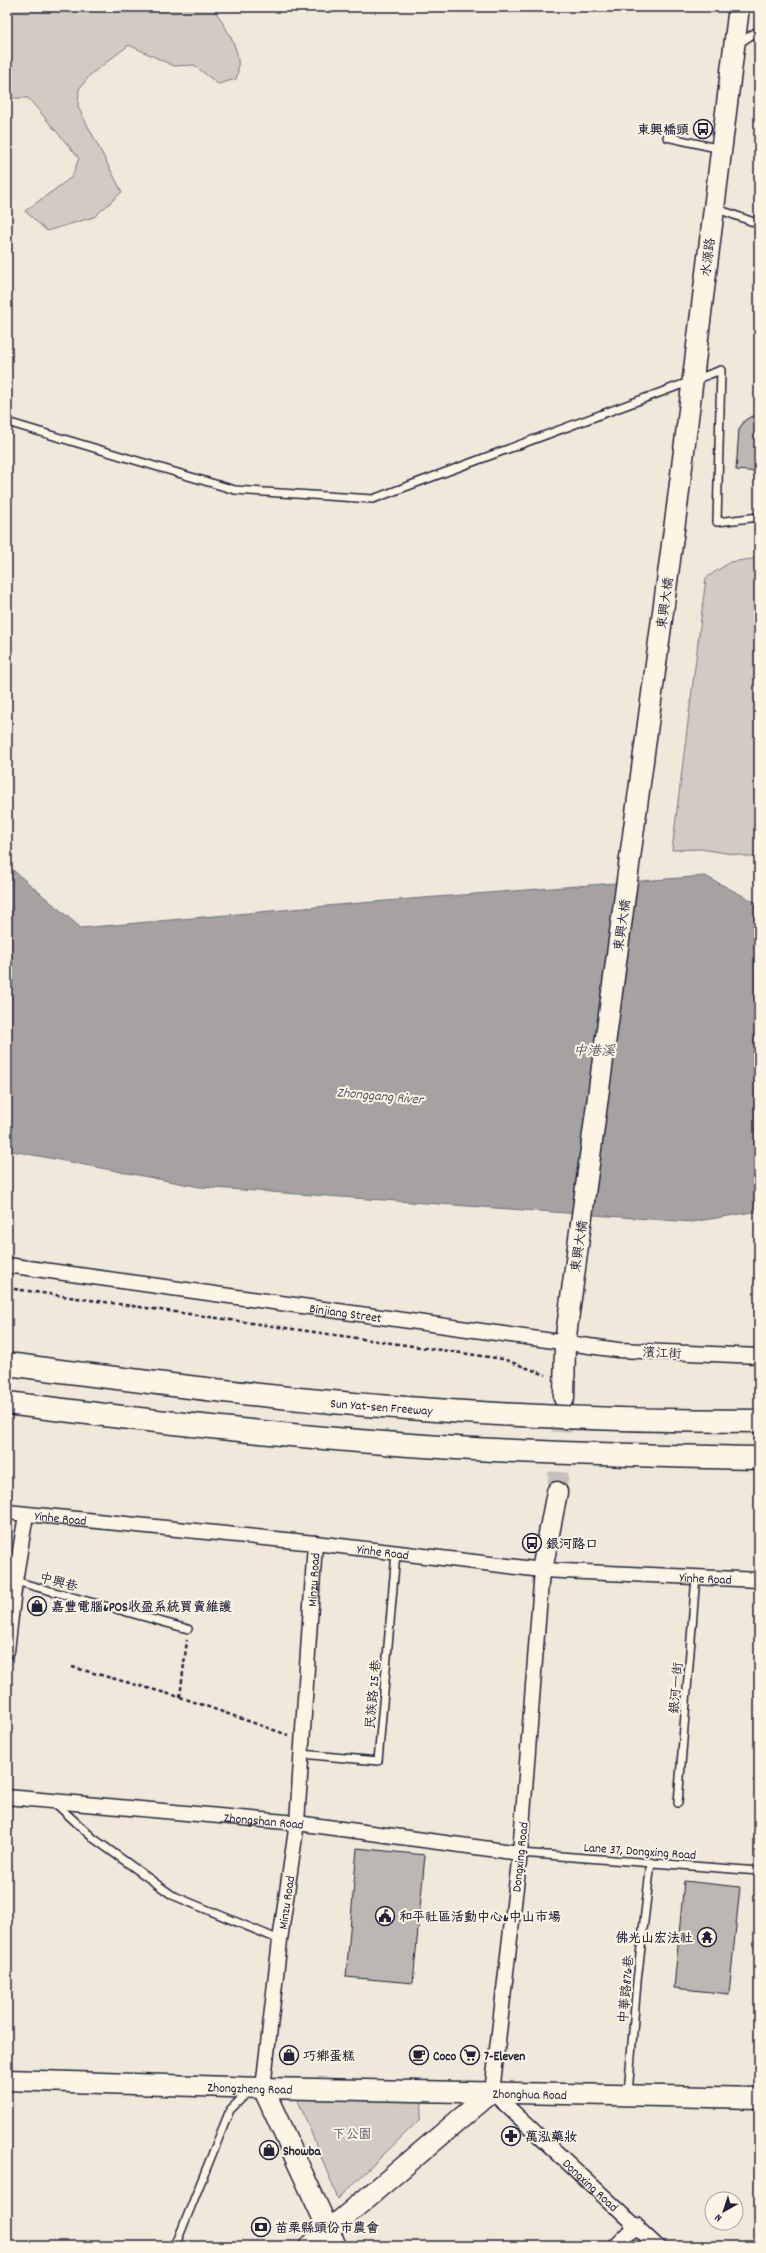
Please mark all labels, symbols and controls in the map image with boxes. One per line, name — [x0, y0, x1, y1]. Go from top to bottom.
bus stop icon: 東興橋頭 — [692, 118, 714, 140]
place label: 東興橋頭 — [637, 122, 689, 141]
street label: 水源路 — [698, 237, 721, 278]
street label: 東興大橋 — [653, 576, 680, 630]
street label: 東興大橋 — [610, 898, 637, 952]
water label: 中港溪 — [573, 1042, 616, 1062]
water label: Zhonggang River — [336, 1083, 426, 1111]
street label: 東興大橋 — [567, 1219, 594, 1273]
street label: Binjiang Street — [308, 1300, 383, 1329]
street label: 濱江街 — [642, 1344, 682, 1365]
street label: Sun Yat-sen Freeway — [329, 1395, 434, 1422]
street label: Yinhe Road — [34, 1508, 87, 1532]
bus stop icon: 銀河路口 — [521, 1532, 543, 1554]
place label: 銀河路口 — [546, 1536, 598, 1555]
street label: Yinhe Road — [356, 1541, 410, 1566]
street label: Minzu Road — [304, 1552, 326, 1607]
street label: 中興巷 — [37, 1569, 80, 1598]
street label: Yinhe Road — [679, 1569, 732, 1591]
shop icon: 嘉豐電腦&POS收盈系統買賣維護 — [26, 1595, 48, 1617]
place label: 嘉豐電腦&POS收盈系統買賣維護 — [51, 1599, 232, 1618]
street label: 民族路 25 巷 — [362, 1659, 387, 1730]
street label: 銀河一街 — [666, 1661, 689, 1715]
street label: Zhongshan Road — [223, 1809, 305, 1836]
street label: Dongxing Road — [508, 1821, 535, 1893]
street label: Lane 37, Dongxing Road — [583, 1839, 697, 1866]
street label: Minzu Road — [275, 1875, 301, 1931]
public building icon: 和平社區活動中心&中山市場 — [374, 1905, 396, 1927]
place label: 和平社區活動中心&中山市場 — [399, 1909, 561, 1928]
temple icon: 佛光山宏法社 — [696, 1926, 718, 1948]
place label: 佛光山宏法社 — [615, 1930, 693, 1949]
street label: 中華路876巷 — [615, 1954, 640, 2024]
shop icon: 巧鄉蛋糕 — [278, 2044, 300, 2066]
cafe icon: Coco — [408, 2044, 430, 2066]
supermarket icon: 7-Eleven — [459, 2044, 481, 2066]
place label: 巧鄉蛋糕 — [303, 2048, 355, 2067]
place label: Coco — [433, 2048, 456, 2067]
place label: 7-Eleven — [484, 2048, 525, 2067]
street label: Zhongzheng Road — [207, 2079, 292, 2101]
street label: Zhonghua Road — [492, 2086, 567, 2106]
pharmacy icon: 萬泓藥妝 — [500, 2125, 522, 2147]
park label: 下公園 — [332, 2126, 372, 2145]
place label: 萬泓藥妝 — [525, 2129, 577, 2148]
shop icon: Showba — [258, 2139, 280, 2161]
place label: Showba — [283, 2143, 321, 2162]
street label: Dongxing Road — [557, 2155, 622, 2217]
north arrow — [704, 2191, 744, 2231]
text: N — [711, 2209, 726, 2225]
bank icon: 苗栗縣頭份市農會 — [250, 2216, 272, 2238]
place label: 苗栗縣頭份市農會 — [275, 2220, 379, 2239]

